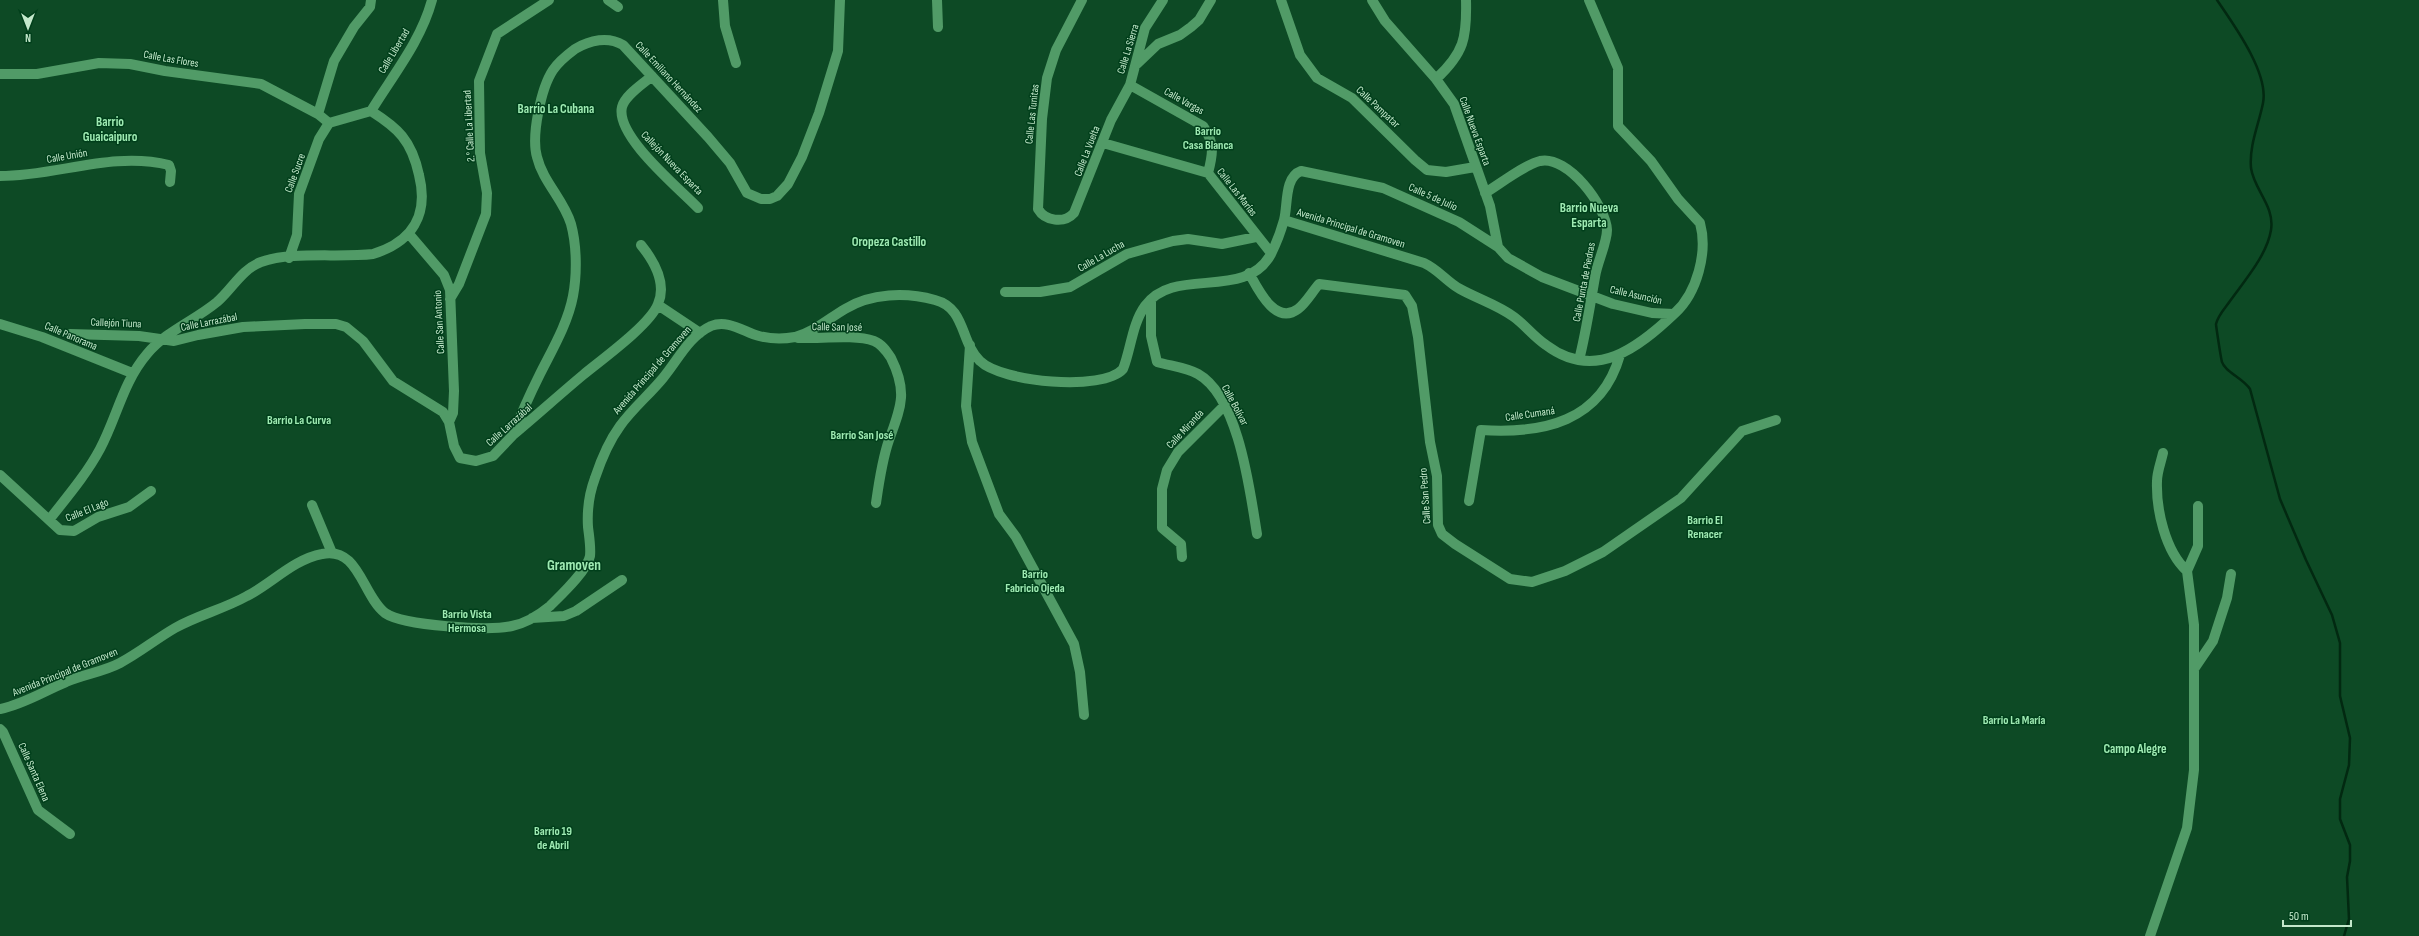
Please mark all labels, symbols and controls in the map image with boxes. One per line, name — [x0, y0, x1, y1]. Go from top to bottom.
north arrow — [8, 8, 48, 48]
street label: Calle La Sierra — [1114, 23, 1142, 75]
street label: Calle Libertad — [376, 26, 413, 76]
text: N — [25, 31, 31, 44]
street label: Calle Emiliano Hernández — [633, 39, 705, 115]
street label: Calle Las Flores — [142, 48, 200, 70]
street label: Calle Las Tunitas — [1022, 83, 1042, 145]
street label: Calle Pampatar — [1353, 84, 1403, 130]
street label: Calle Vargas — [1162, 85, 1206, 117]
street label: 2.° Calle La Libertad — [461, 89, 477, 162]
street label: Calle Nueva Esparta — [1457, 95, 1493, 167]
district label: Barrio La Cubana — [518, 101, 594, 117]
district label: Barrio Guaicaipuro — [83, 114, 138, 145]
street label: Calle La Vuelta — [1071, 124, 1103, 178]
district label: Barrio Casa Blanca — [1183, 124, 1233, 153]
street label: Callejón Nueva Esparta — [638, 128, 706, 198]
street label: Calle Unión — [46, 146, 89, 166]
street label: Calle Sucre — [282, 152, 308, 194]
street label: Calle Las Marías — [1214, 165, 1260, 219]
street label: Calle 5 de Julio — [1406, 180, 1460, 214]
district label: Barrio Nueva Esparta — [1560, 200, 1618, 231]
street label: Avenida Principal de Gramoven — [1294, 205, 1407, 251]
district label: Oropeza Castillo — [852, 234, 927, 250]
street label: Calle La Lucha — [1075, 237, 1127, 275]
street label: Calle Punta de Piedras — [1570, 241, 1598, 323]
street label: Calle Asunción — [1609, 283, 1664, 307]
street label: Calle San Antonio — [431, 289, 447, 354]
street label: Calle Larrazábal — [180, 310, 238, 334]
street label: Callejón Tiuna — [90, 316, 142, 330]
street label: Calle Panorama — [43, 319, 99, 353]
street label: Calle San José — [812, 320, 862, 334]
street label: Avenida Principal de Gramoven — [610, 323, 694, 417]
street label: Calle Bolívar — [1219, 382, 1251, 428]
street label: Calle Larrazábal — [483, 401, 535, 449]
street label: Calle Cumaná — [1504, 404, 1556, 424]
street label: Calle Miranda — [1164, 407, 1206, 451]
district label: Barrio La Curva — [267, 413, 331, 428]
district label: Barrio San José — [831, 428, 893, 443]
street label: Calle San Pedro — [1417, 467, 1433, 525]
street label: Calle El Lago — [64, 495, 111, 524]
district label: Barrio El Renacer — [1687, 513, 1723, 542]
district label: Gramoven — [547, 556, 601, 575]
district label: Barrio Fabricio Ojeda — [1005, 567, 1065, 596]
district label: Barrio Vista Hermosa — [442, 607, 492, 636]
street label: Avenida Principal de Gramoven — [10, 645, 120, 699]
district label: Barrio La María — [1983, 713, 2045, 728]
street label: Calle Santa Elena — [15, 741, 53, 803]
district label: Campo Alegre — [2103, 741, 2167, 757]
district label: Barrio 19 de Abril — [534, 824, 572, 853]
scale bar — [2283, 902, 2351, 928]
text: 50 m — [2289, 909, 2309, 924]

